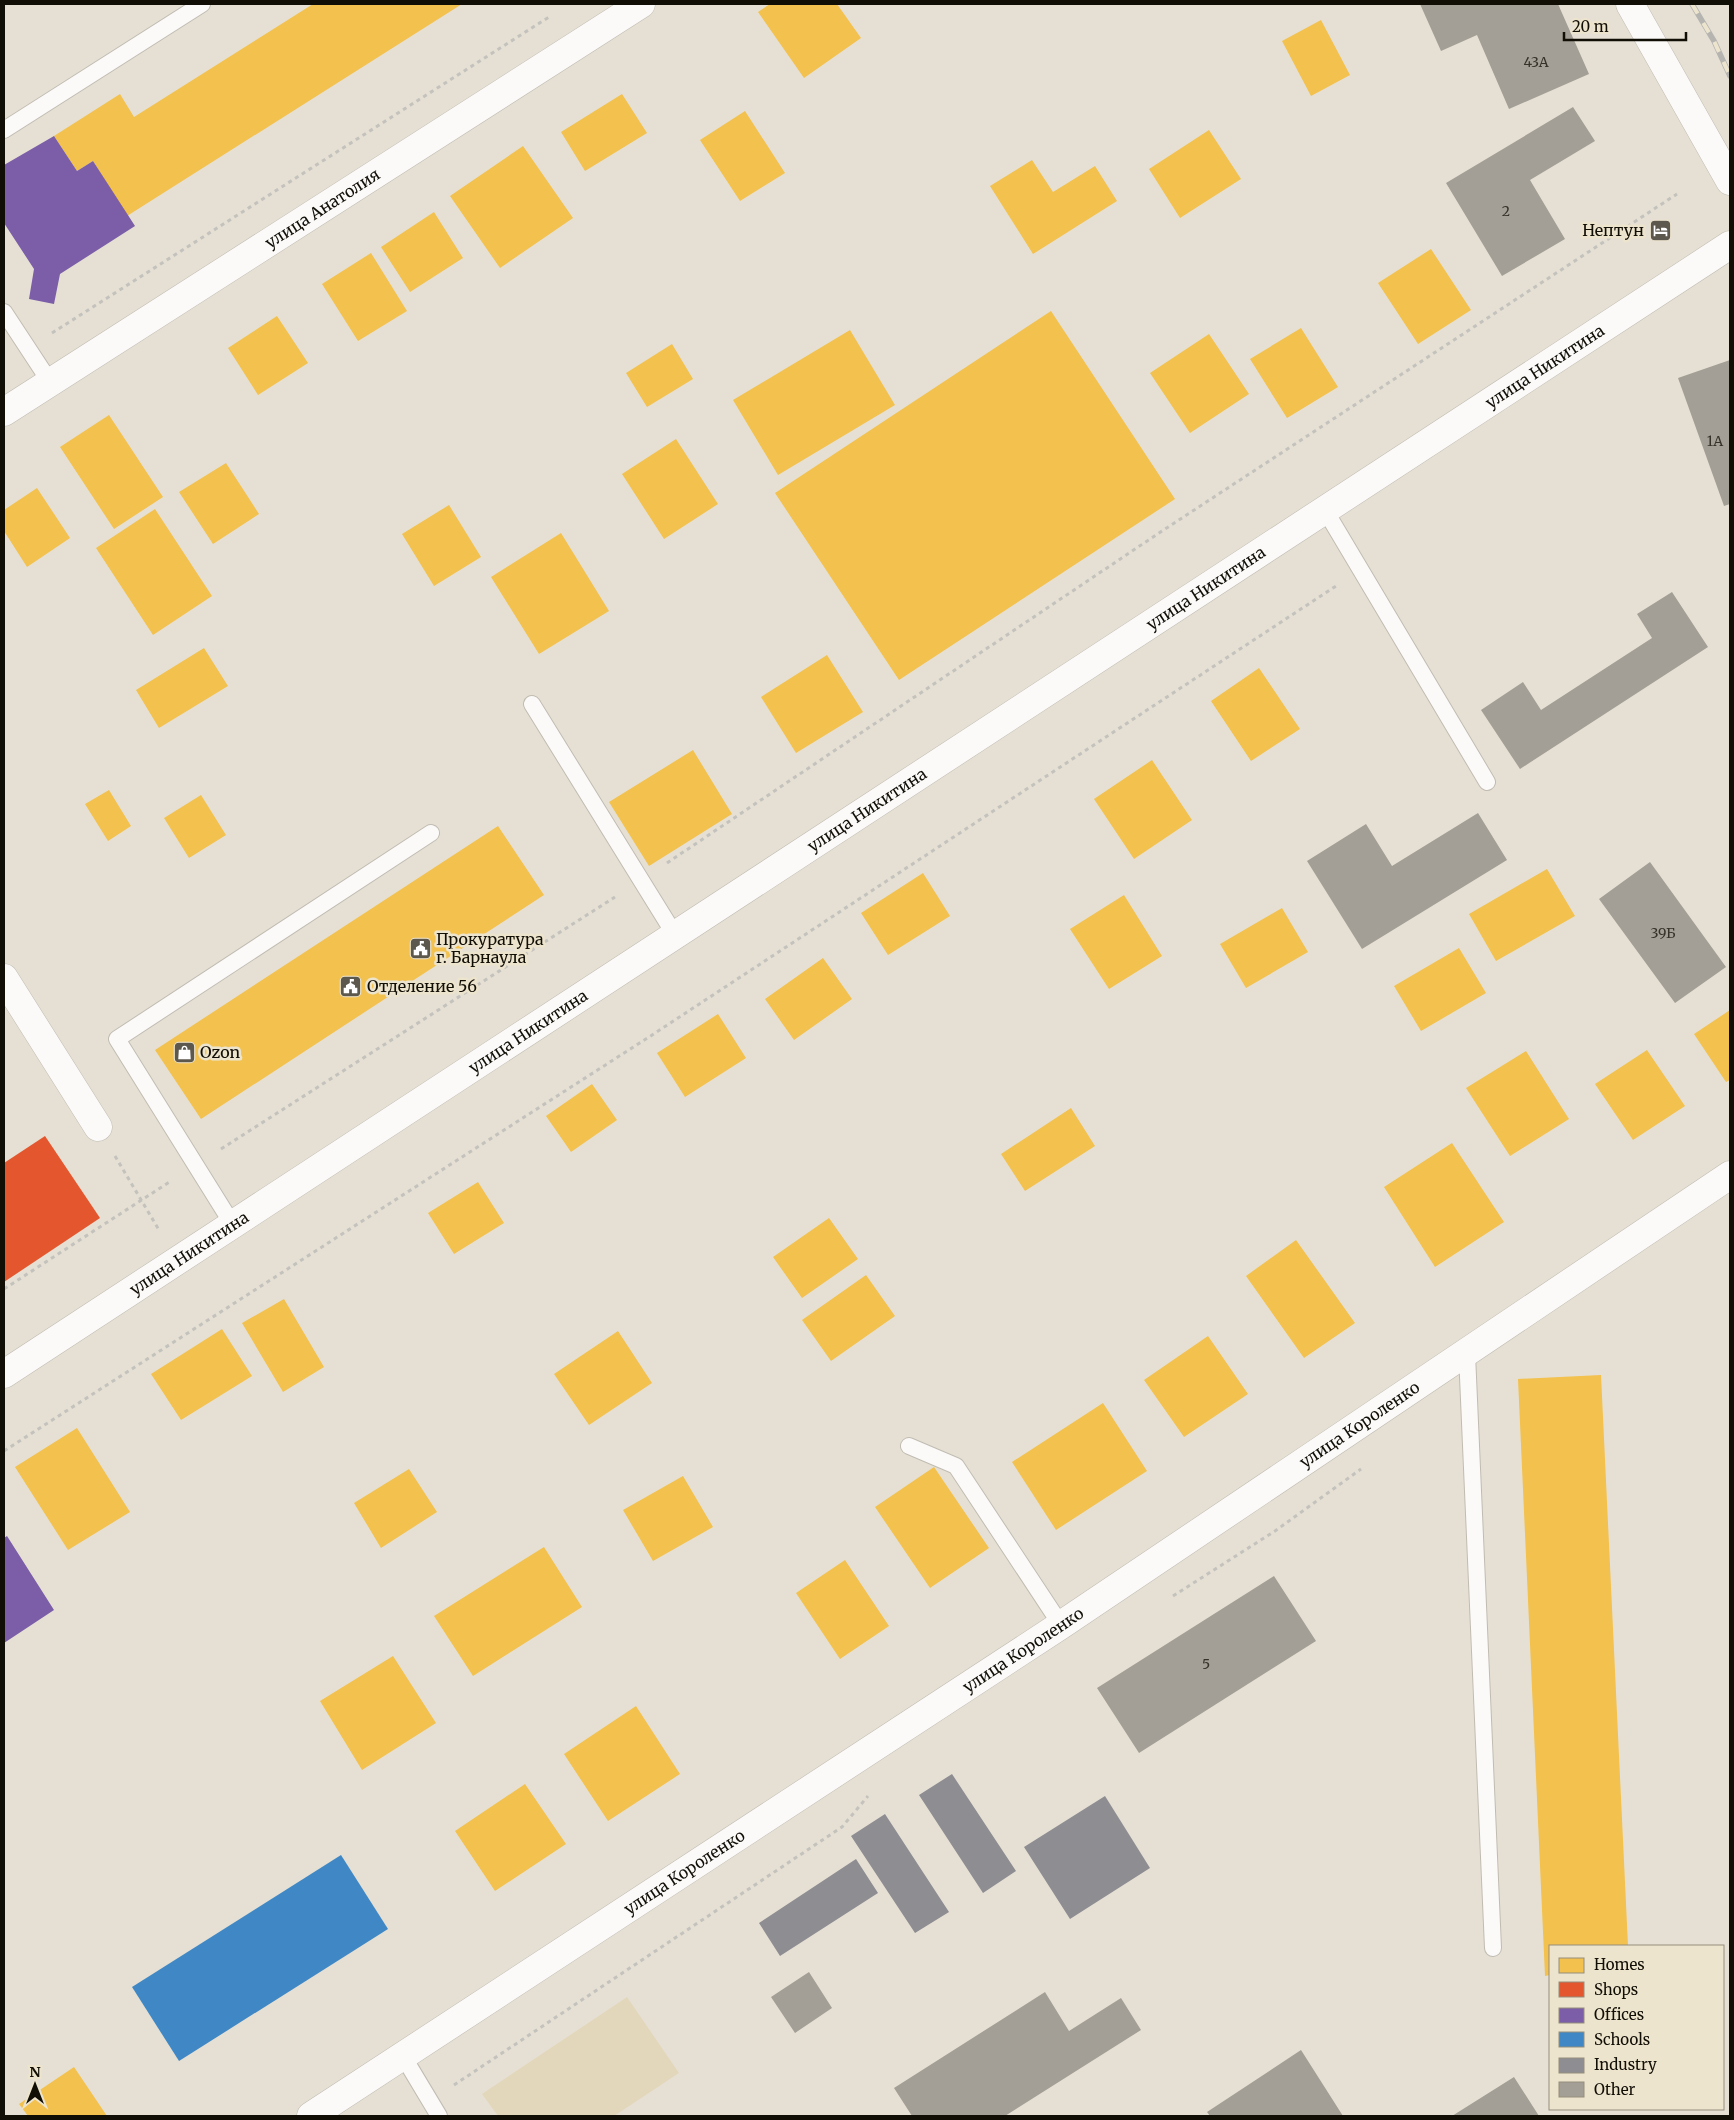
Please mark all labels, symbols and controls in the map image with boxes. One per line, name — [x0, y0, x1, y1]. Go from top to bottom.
scale bar — [1564, 10, 1686, 42]
text: 20 m — [1572, 17, 1609, 36]
house number: 43А — [1523, 53, 1549, 71]
street label: улица Анатолия — [261, 164, 384, 252]
house number: 2 — [1502, 202, 1510, 220]
hotel icon: Нептун — [1648, 218, 1672, 242]
place label: Нептун — [1582, 220, 1644, 240]
street label: улица Никитина — [1481, 320, 1608, 412]
house number: 1А — [1707, 432, 1723, 450]
street label: улица Никитина — [1143, 542, 1269, 634]
street label: улица Никитина — [804, 763, 930, 856]
house number: 39Б — [1650, 924, 1676, 942]
place label: Прокуратура г. Барнаула — [436, 929, 544, 967]
public building icon: Прокуратура г. Барнаула — [408, 936, 432, 960]
public building icon: Отделение 56 — [339, 974, 363, 998]
place label: Отделение 56 — [367, 976, 477, 996]
street label: улица Никитина — [465, 985, 591, 1077]
shop icon: Ozon — [172, 1040, 196, 1064]
place label: Ozon — [200, 1042, 240, 1062]
street label: улица Никитина — [126, 1207, 253, 1299]
street label: улица Короленко — [1295, 1377, 1423, 1472]
street label: улица Короленко — [959, 1603, 1087, 1697]
house number: 5 — [1202, 1655, 1210, 1673]
street label: улица Короленко — [620, 1825, 748, 1919]
legend — [1549, 1945, 1724, 2110]
text: Homes — [1594, 1955, 1645, 1974]
text: Shops — [1594, 1980, 1638, 1999]
text: Offices — [1594, 2005, 1644, 2024]
text: Schools — [1594, 2030, 1650, 2049]
text: Industry — [1594, 2055, 1657, 2074]
north arrow — [10, 2060, 60, 2110]
text: N — [29, 2063, 41, 2081]
text: Other — [1594, 2080, 1636, 2099]

